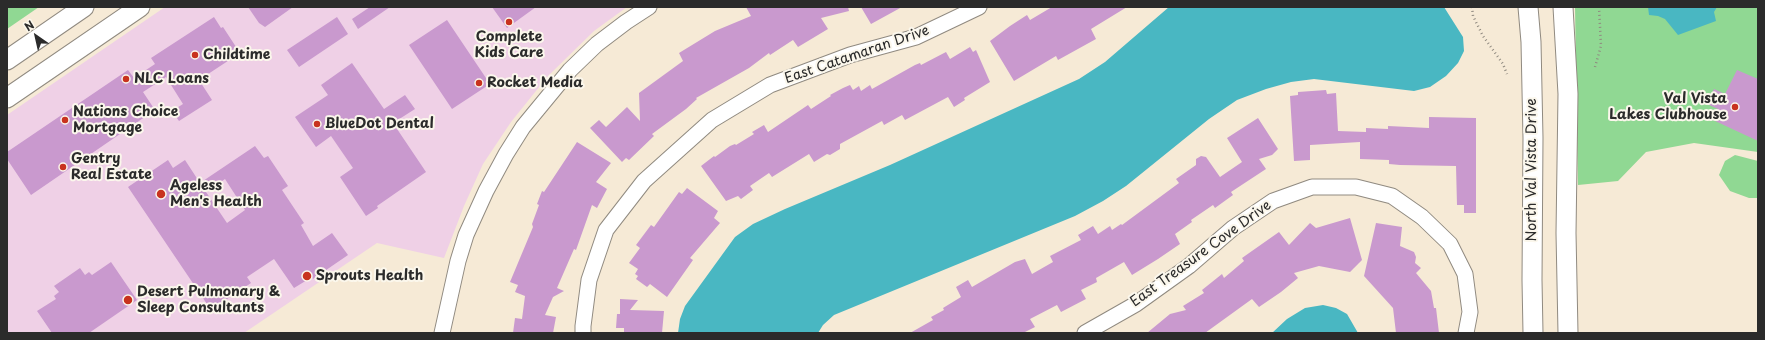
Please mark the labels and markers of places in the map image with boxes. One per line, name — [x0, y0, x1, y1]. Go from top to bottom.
marker: Complete Kids Care — [504, 17, 514, 27]
place label: Complete Kids Care — [475, 29, 543, 62]
place label: Childtime — [203, 47, 270, 63]
marker: Childtime — [190, 50, 200, 60]
place label: NLC Loans — [134, 71, 209, 87]
marker: NLC Loans — [121, 74, 131, 84]
place label: Rocket Media — [487, 75, 583, 91]
marker: Rocket Media — [474, 78, 484, 88]
place label: Val Vista Lakes Clubhouse — [1609, 91, 1727, 124]
marker: Val Vista Lakes Clubhouse — [1730, 102, 1740, 112]
place label: Nations Choice Mortgage — [73, 104, 178, 136]
marker: Nations Choice Mortgage — [60, 115, 70, 125]
place label: BlueDot Dental — [325, 116, 434, 132]
marker: BlueDot Dental — [312, 119, 322, 129]
place label: Gentry Real Estate — [71, 151, 152, 184]
marker: Gentry Real Estate — [58, 162, 68, 172]
place label: Ageless Men's Health — [170, 178, 262, 210]
marker: Ageless Men's Health — [155, 188, 167, 200]
place label: Sprouts Health — [316, 268, 423, 284]
marker: Sprouts Health — [301, 270, 313, 282]
place label: Desert Pulmonary & Sleep Consultants — [137, 284, 280, 316]
marker: Desert Pulmonary & Sleep Consultants — [122, 294, 134, 306]

